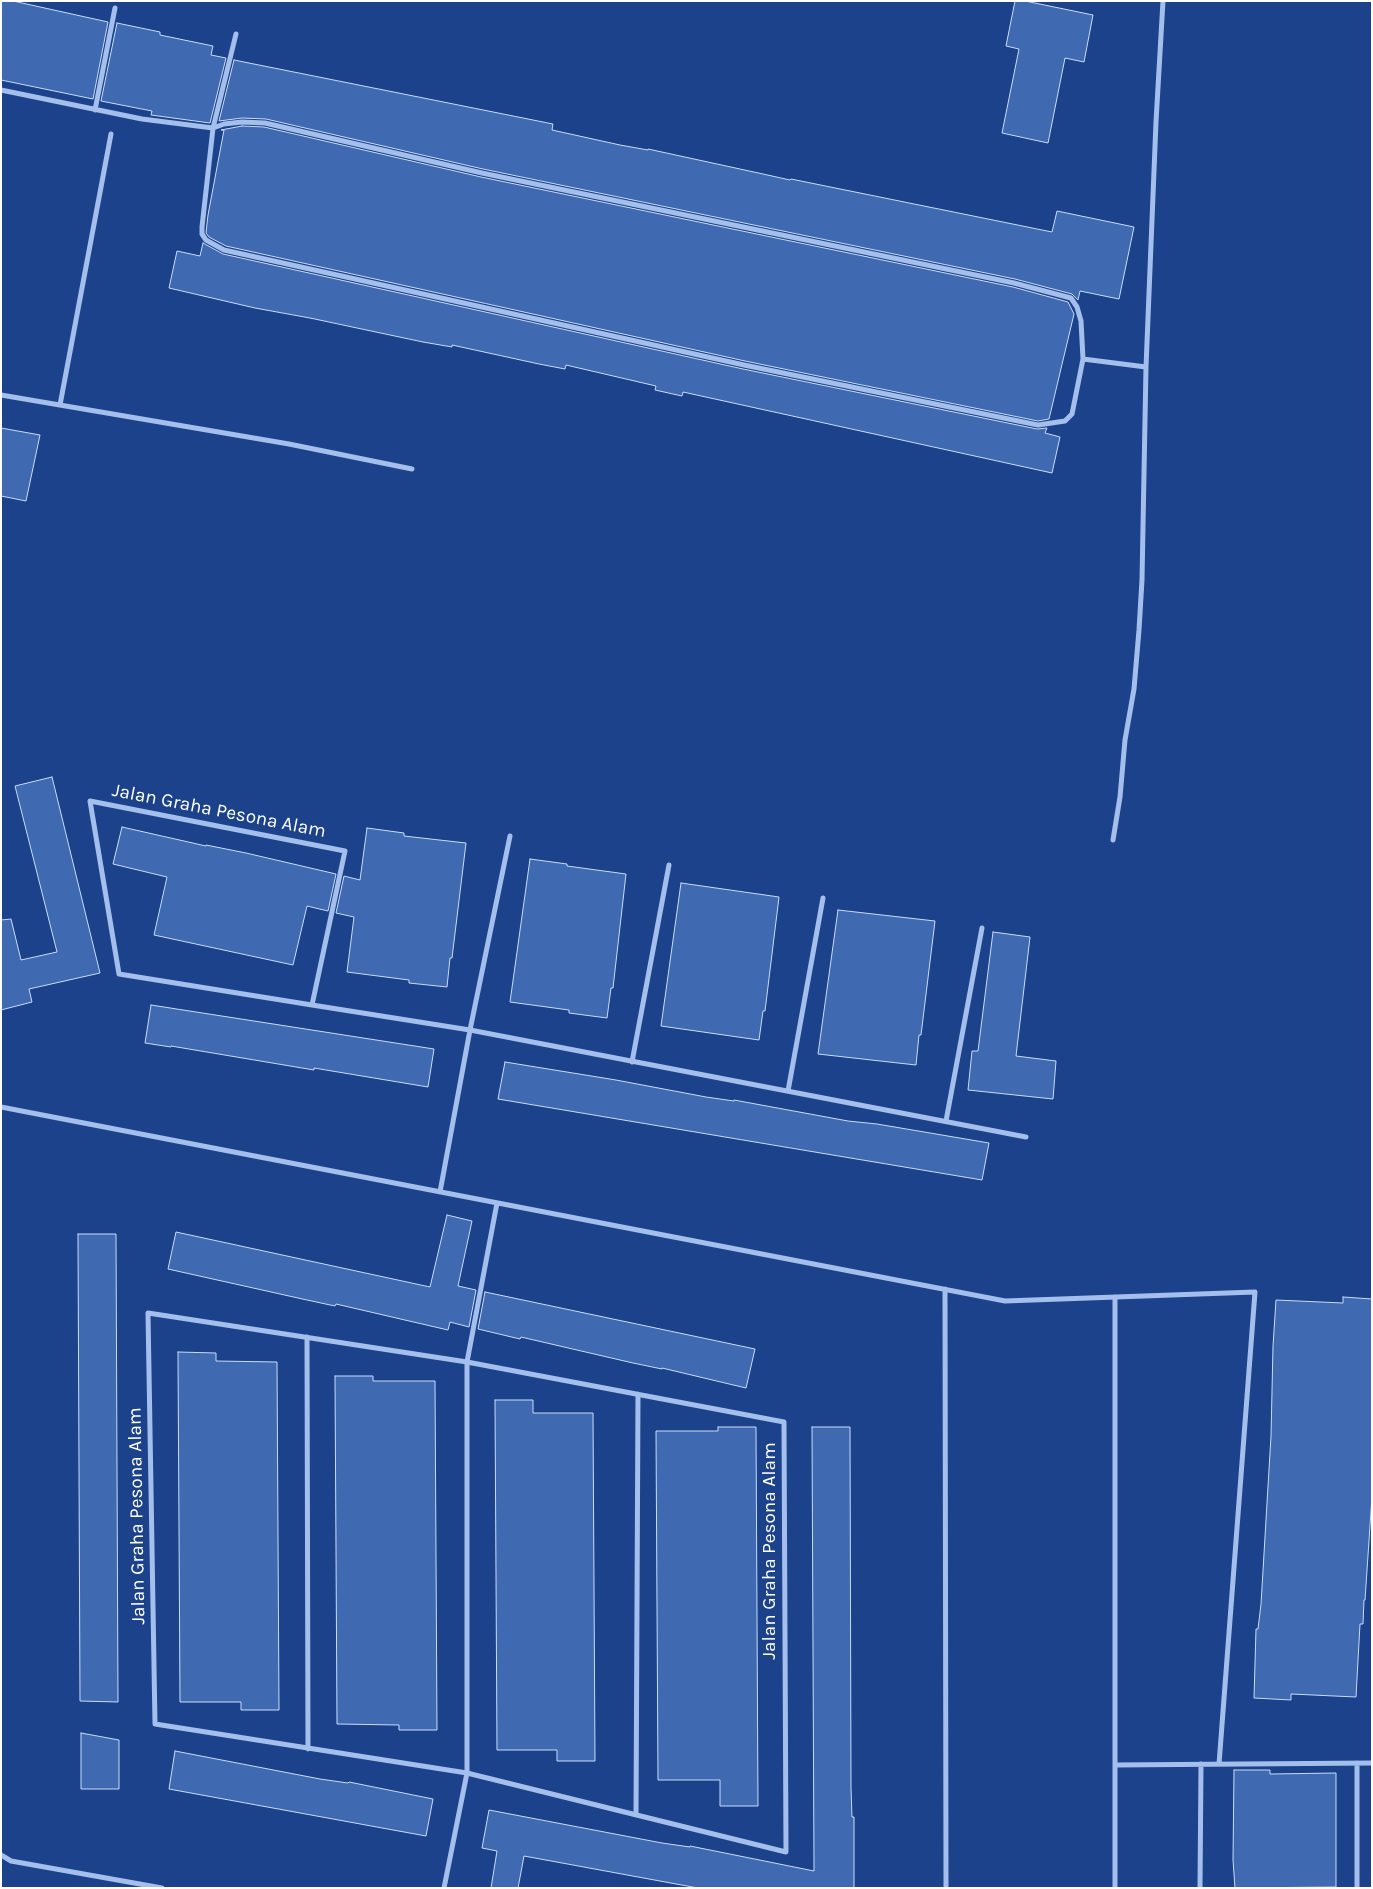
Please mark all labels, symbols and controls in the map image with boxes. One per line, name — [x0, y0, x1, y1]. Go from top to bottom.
street label: Jalan Graha Pesona Alam — [110, 779, 328, 843]
street label: Jalan Graha Pesona Alam — [124, 1407, 150, 1625]
street label: Jalan Graha Pesona Alam — [759, 1442, 781, 1660]

